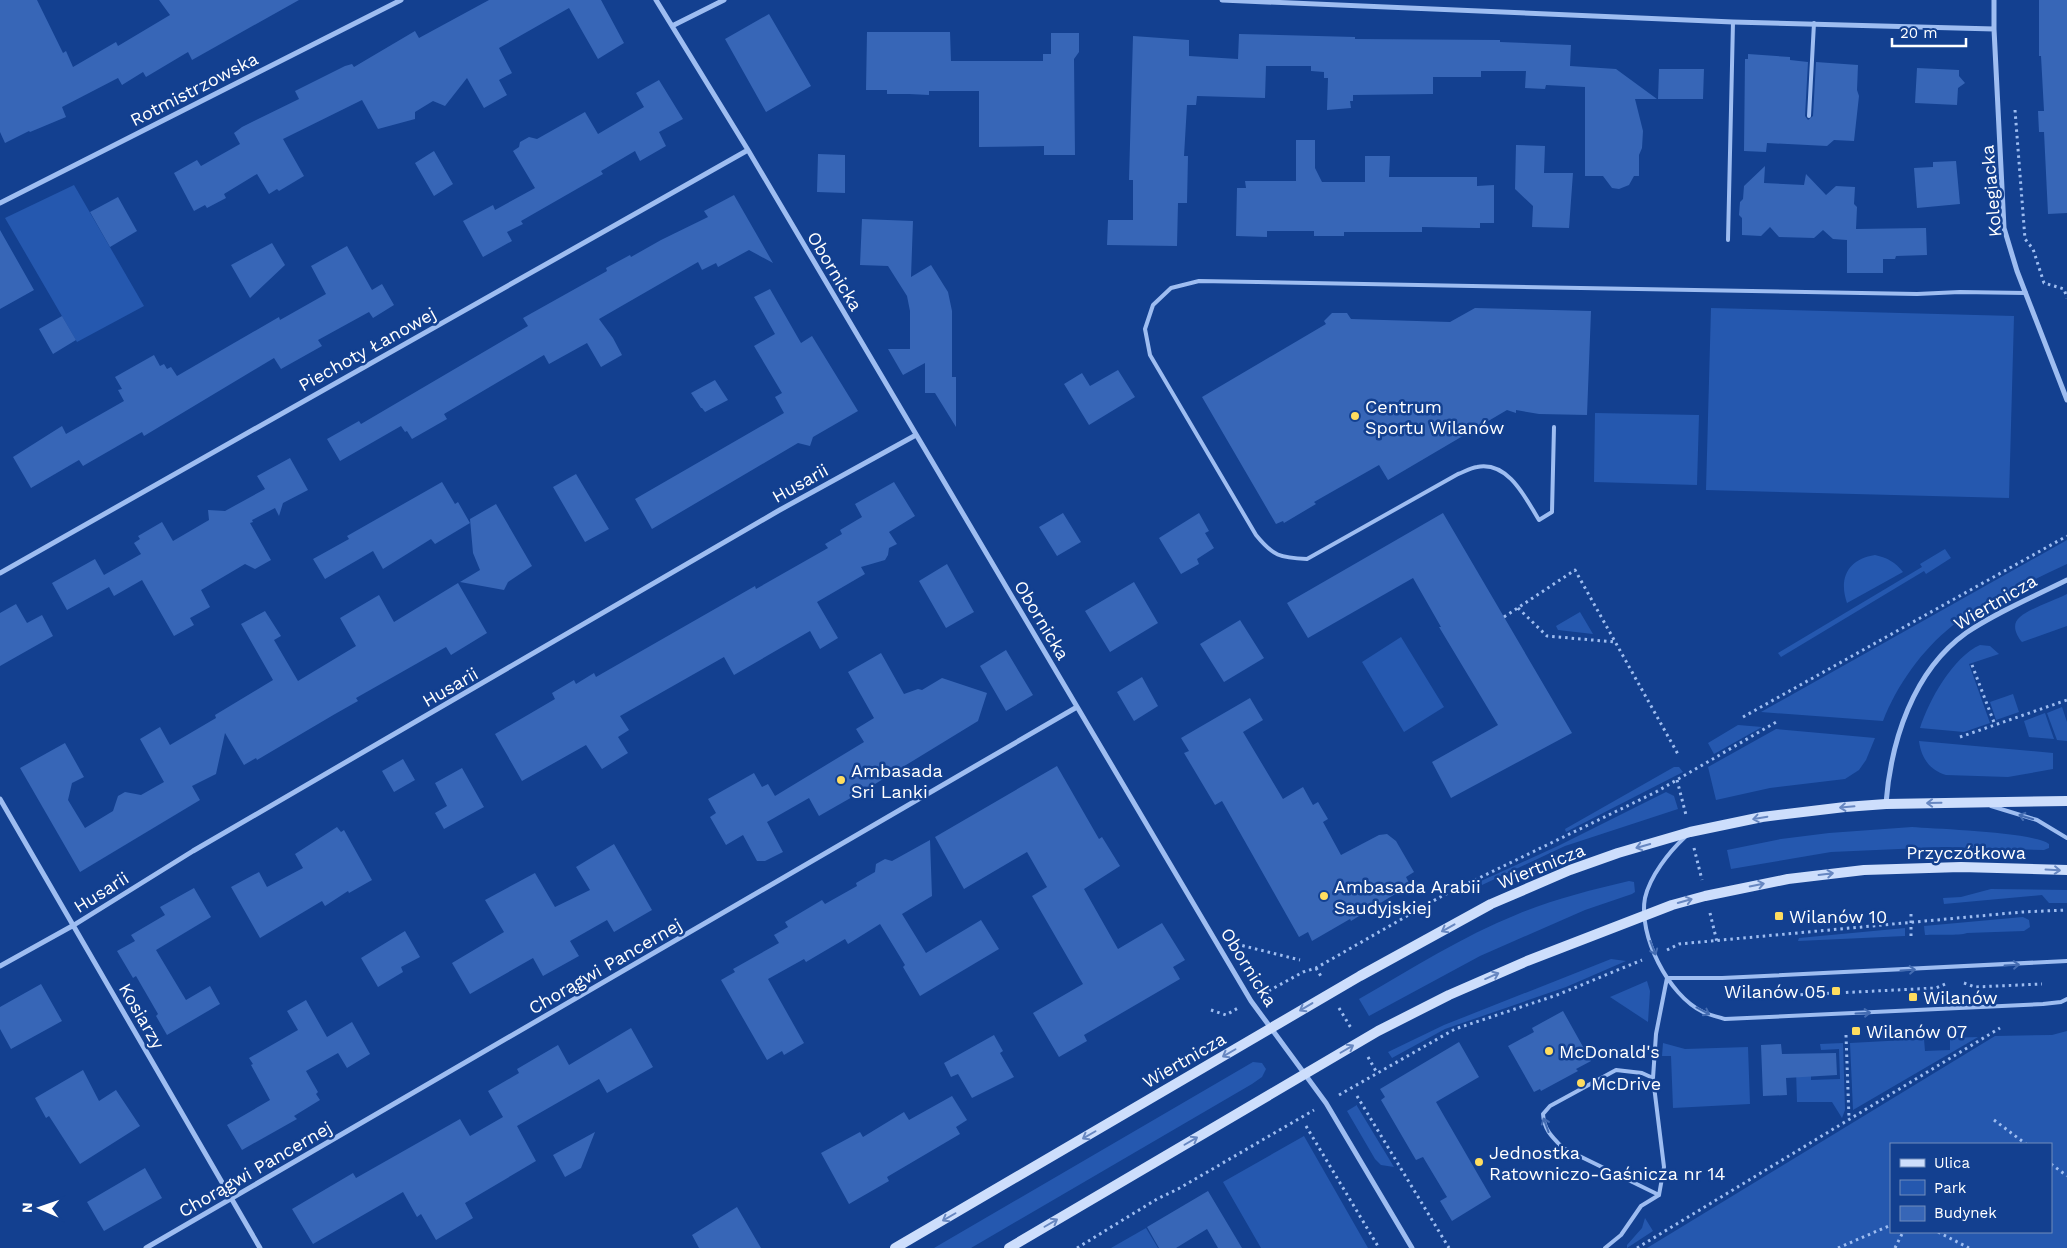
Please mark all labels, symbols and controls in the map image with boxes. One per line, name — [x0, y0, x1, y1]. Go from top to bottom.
scale bar — [1892, 15, 1966, 47]
text: 20 m — [1900, 24, 1938, 42]
street label: Rotmistrzowska — [127, 48, 261, 130]
street label: Kolegiacka — [1977, 144, 2005, 238]
street label: Obornicka — [803, 227, 867, 315]
street label: Piechoty Łanowej — [295, 303, 439, 395]
place label: Centrum Sportu Wilanów — [1365, 396, 1504, 438]
marker: Centrum Sportu Wilanów — [1349, 410, 1361, 422]
street label: Husarii — [768, 459, 832, 507]
street label: Wiertnicza — [1950, 570, 2040, 634]
street label: Obornicka — [1010, 576, 1074, 664]
street label: Husarii — [418, 663, 482, 711]
place label: Ambasada Sri Lanki — [851, 760, 943, 802]
marker: Ambasada Sri Lanki — [835, 774, 847, 786]
one-way arrow — [1926, 799, 1942, 808]
one-way arrow — [1839, 802, 1855, 812]
one-way arrow — [2018, 811, 2034, 821]
one-way arrow — [1752, 813, 1768, 823]
street label: Wiertnicza — [1494, 839, 1588, 893]
one-way arrow — [1636, 841, 1652, 851]
street label: Przyczółkowa — [1906, 842, 2026, 863]
one-way arrow — [2045, 865, 2061, 874]
street label: Husarii — [70, 867, 132, 917]
one-way arrow — [1818, 869, 1834, 879]
place label: Ambasada Arabii Saudyjskiej — [1334, 876, 1481, 918]
one-way arrow — [1749, 879, 1765, 889]
marker: Ambasada Arabii Saudyjskiej — [1318, 890, 1330, 902]
one-way arrow — [1676, 896, 1692, 906]
place label: Wilanów 10 — [1789, 906, 1887, 927]
marker: Wilanów 10 — [1773, 910, 1785, 922]
street label: Chorągwi Pancernej — [525, 914, 685, 1018]
one-way arrow — [1441, 923, 1455, 933]
street label: Obornicka — [1217, 924, 1281, 1010]
one-way arrow — [1648, 940, 1658, 955]
one-way arrow — [2004, 960, 2020, 969]
one-way arrow — [1900, 965, 1916, 974]
one-way arrow — [1484, 971, 1499, 981]
street label: Kosiarzy — [115, 979, 170, 1053]
place label: Wilanów 05 — [1724, 981, 1826, 1002]
marker: Wilanów 05 — [1830, 985, 1842, 997]
place label: Wilanów — [1923, 987, 1997, 1008]
marker: Wilanów — [1907, 991, 1919, 1003]
one-way arrow — [1300, 1003, 1314, 1013]
one-way arrow — [1695, 1006, 1710, 1016]
one-way arrow — [1855, 1008, 1871, 1017]
place label: Wilanów 07 — [1866, 1021, 1967, 1042]
marker: Wilanów 07 — [1850, 1025, 1862, 1037]
street label: Wiertnicza — [1139, 1028, 1229, 1092]
place label: McDonald's — [1559, 1041, 1660, 1062]
one-way arrow — [1339, 1044, 1354, 1054]
marker: McDonald's — [1543, 1045, 1555, 1057]
one-way arrow — [1223, 1048, 1237, 1058]
place label: McDrive — [1591, 1073, 1661, 1094]
marker: McDrive — [1575, 1077, 1587, 1089]
street label: Chorągwi Pancernej — [175, 1117, 335, 1221]
one-way arrow — [1541, 1118, 1550, 1133]
one-way arrow — [1082, 1130, 1096, 1140]
one-way arrow — [1183, 1135, 1198, 1145]
place label: Jednostka Ratowniczo-Gaśnicza nr 14 — [1489, 1142, 1725, 1184]
legend — [1890, 1143, 2052, 1233]
text: Ulica — [1934, 1154, 1971, 1172]
marker: Jednostka Ratowniczo-Gaśnicza nr 14 — [1473, 1156, 1485, 1168]
text: Park — [1934, 1179, 1967, 1197]
north arrow — [15, 1183, 65, 1233]
text: N — [19, 1202, 35, 1213]
text: Budynek — [1934, 1204, 1997, 1222]
one-way arrow — [942, 1212, 956, 1222]
one-way arrow — [1043, 1218, 1058, 1228]

